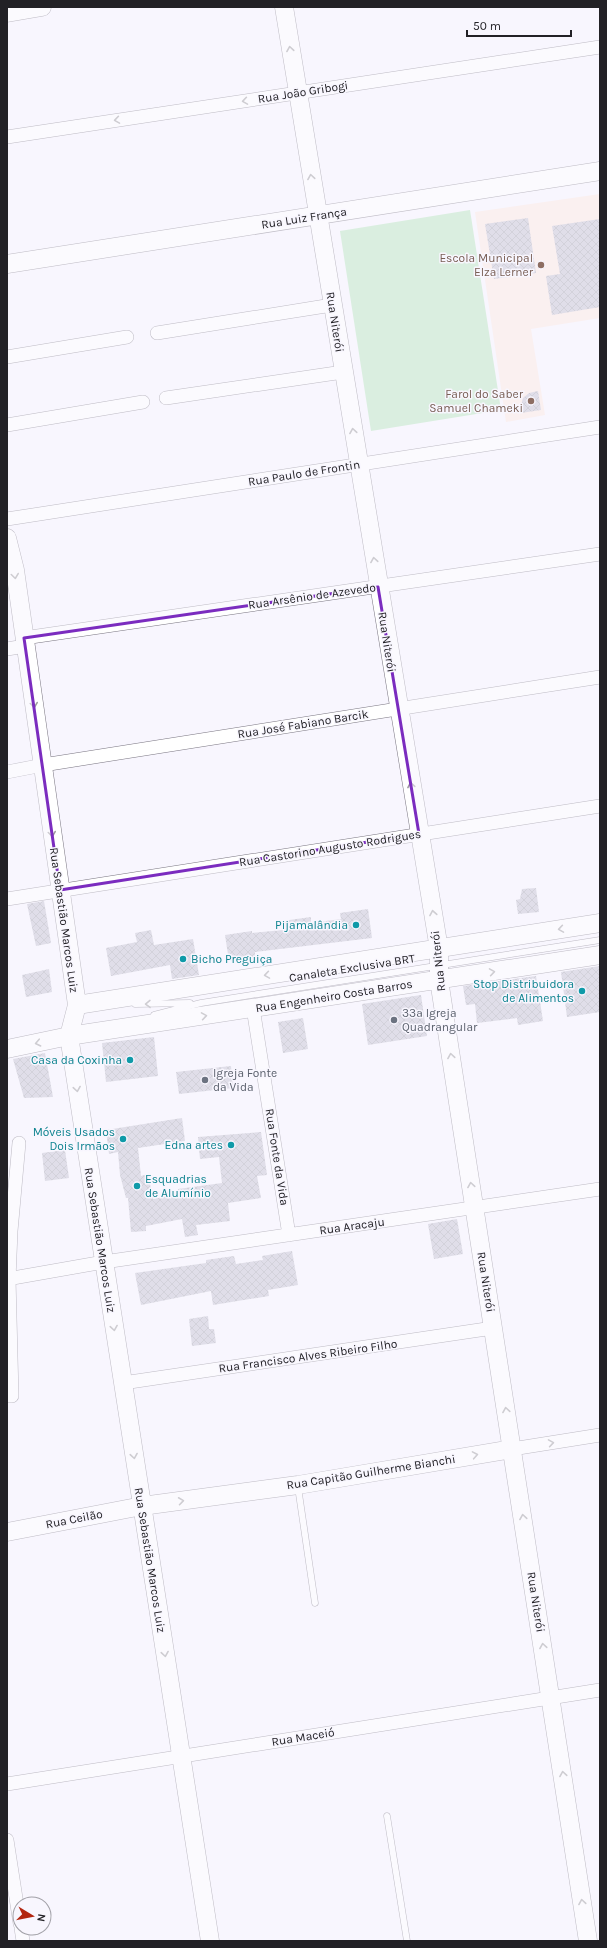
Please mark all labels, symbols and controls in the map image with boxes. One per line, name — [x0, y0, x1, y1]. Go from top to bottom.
scale bar — [467, 12, 571, 38]
text: 50 m — [473, 19, 501, 33]
one-way arrow — [287, 45, 295, 52]
street label: Rua João Gribogi — [257, 78, 349, 106]
one-way arrow — [242, 96, 248, 105]
one-way arrow — [114, 115, 120, 124]
one-way arrow — [307, 174, 316, 180]
street label: Rua Luiz França — [260, 204, 348, 232]
place label: Escola Municipal Elza Lerner — [439, 251, 534, 279]
marker: Escola Municipal Elza Lerner — [536, 260, 546, 270]
street label: Rua Niterói — [323, 291, 347, 353]
place label: Farol do Saber Samuel Chameki — [429, 387, 524, 415]
marker: Farol do Saber Samuel Chameki — [526, 396, 536, 406]
one-way arrow — [349, 428, 358, 435]
street label: Rua Paulo de Frontin — [247, 457, 361, 489]
one-way arrow — [370, 557, 379, 563]
one-way arrow — [10, 573, 19, 579]
street label: Rua Arsênio de Azevedo — [247, 580, 377, 612]
street label: Rua Niterói — [375, 611, 399, 673]
one-way arrow — [29, 702, 38, 708]
street label: Rua José Fabiano Barcik — [237, 707, 370, 741]
one-way arrow — [407, 782, 416, 788]
street label: Rua Castorino Augusto Rodrigues — [238, 827, 422, 869]
one-way arrow — [47, 831, 56, 837]
street label: Rua Sebastião Marcos Luiz — [47, 846, 81, 994]
one-way arrow — [429, 910, 437, 916]
place label: Pijamalândia — [275, 918, 348, 932]
marker: Pijamalândia — [351, 920, 361, 930]
one-way arrow — [558, 924, 565, 933]
street label: Rua Niterói — [428, 930, 448, 992]
street label: Canaleta Exclusiva BRT — [288, 951, 416, 985]
place label: Bicho Preguiça — [191, 952, 272, 966]
marker: Bicho Preguiça — [178, 954, 188, 964]
one-way arrow — [489, 968, 495, 977]
one-way arrow — [264, 971, 270, 979]
street label: Rua Engenheiro Costa Barros — [254, 977, 414, 1015]
place label: Stop Distribuidora de Alimentos — [473, 977, 574, 1005]
marker: Stop Distribuidora de Alimentos — [577, 986, 587, 996]
one-way arrow — [145, 1000, 151, 1008]
place label: 33ª Igreja Quadrangular — [402, 1006, 478, 1034]
one-way arrow — [201, 1012, 207, 1021]
marker: 33ª Igreja Quadrangular — [389, 1015, 399, 1025]
one-way arrow — [35, 1038, 41, 1046]
place label: Casa da Coxinha — [31, 1053, 122, 1067]
one-way arrow — [447, 1053, 456, 1060]
marker: Casa da Coxinha — [125, 1055, 135, 1065]
place label: Igreja Fonte da Vida — [213, 1066, 277, 1094]
marker: Igreja Fonte da Vida — [200, 1075, 210, 1085]
one-way arrow — [72, 1086, 81, 1092]
street label: Rua Fonte da Vida — [262, 1108, 292, 1206]
place label: Móveis Usados Dois Irmãos — [33, 1125, 115, 1153]
marker: Móveis Usados Dois Irmãos — [118, 1134, 128, 1144]
place label: Edna artes — [165, 1138, 223, 1152]
marker: Edna artes — [226, 1140, 236, 1150]
street label: Rua Sebastião Marcos Luiz — [82, 1166, 118, 1314]
place label: Esquadrias de Alumínio — [145, 1172, 211, 1200]
marker: Esquadrias de Alumínio — [132, 1181, 142, 1191]
one-way arrow — [467, 1182, 476, 1188]
street label: Rua Aracaju — [318, 1214, 386, 1238]
street label: Rua Niterói — [474, 1251, 498, 1313]
one-way arrow — [109, 1325, 118, 1331]
street label: Rua Francisco Alves Ribeiro Filho — [218, 1337, 398, 1375]
one-way arrow — [502, 1407, 511, 1413]
one-way arrow — [547, 1439, 554, 1448]
one-way arrow — [472, 1451, 478, 1460]
street label: Rua Capitão Guilherme Bianchi — [285, 1452, 457, 1492]
one-way arrow — [129, 1453, 138, 1459]
street label: Rua Sebastião Marcos Luiz — [132, 1486, 168, 1634]
one-way arrow — [178, 1497, 184, 1506]
street label: Rua Ceilão — [44, 1507, 104, 1531]
one-way arrow — [519, 1514, 528, 1520]
street label: Rua Niterói — [524, 1571, 548, 1633]
one-way arrow — [539, 1642, 548, 1649]
one-way arrow — [160, 1651, 169, 1657]
street label: Rua Maceió — [271, 1725, 335, 1749]
one-way arrow — [559, 1771, 567, 1777]
north arrow — [12, 1896, 52, 1936]
one-way arrow — [579, 1899, 587, 1906]
text: N — [34, 1913, 48, 1923]

